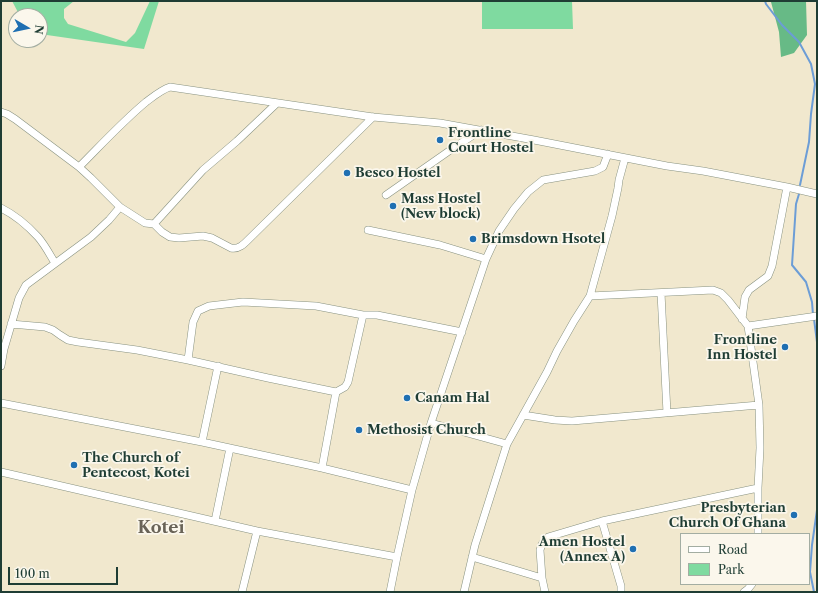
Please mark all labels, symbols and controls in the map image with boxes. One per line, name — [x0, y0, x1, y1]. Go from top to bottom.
north arrow — [8, 8, 48, 48]
text: N — [31, 24, 47, 36]
place label: Frontline Court Hostel — [448, 125, 534, 156]
marker: Frontline Court Hostel — [435, 135, 445, 145]
place label: Besco Hostel — [355, 165, 441, 181]
marker: Besco Hostel — [342, 168, 352, 178]
place label: Mass Hostel (New block) — [401, 191, 481, 222]
marker: Mass Hostel (New block) — [388, 201, 398, 211]
place label: Brimsdown Hsotel — [481, 231, 605, 247]
marker: Brimsdown Hsotel — [468, 234, 478, 244]
place label: Frontline Inn Hostel — [707, 332, 777, 363]
marker: Frontline Inn Hostel — [780, 342, 790, 352]
place label: Canam Hal — [415, 390, 490, 406]
marker: Canam Hal — [402, 393, 412, 403]
place label: Methosist Church — [367, 422, 486, 438]
marker: Methosist Church — [354, 425, 364, 435]
place label: The Church of Pentecost, Kotei — [82, 450, 190, 481]
marker: The Church of Pentecost, Kotei — [69, 460, 79, 470]
place label: Presbyterian Church Of Ghana — [669, 500, 786, 531]
marker: Presbyterian Church Of Ghana — [789, 510, 799, 520]
district label: Kotei — [137, 518, 185, 538]
legend — [680, 533, 810, 585]
place label: Amen Hostel (Annex A) — [539, 534, 625, 565]
text: Road — [718, 542, 748, 557]
marker: Amen Hostel (Annex A) — [628, 544, 638, 554]
scale bar — [10, 559, 120, 585]
text: Park — [718, 562, 744, 577]
text: 100 m — [15, 566, 50, 581]

